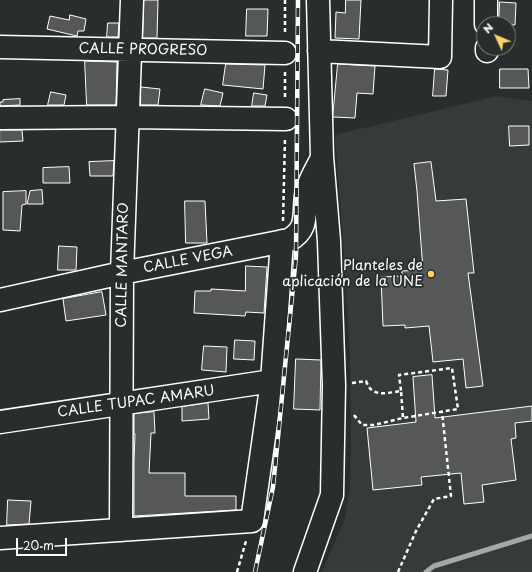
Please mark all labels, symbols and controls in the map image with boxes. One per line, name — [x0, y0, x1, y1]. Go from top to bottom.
north arrow — [476, 16, 516, 56]
text: N — [479, 19, 497, 37]
street label: CALLE PROGRESO — [79, 40, 207, 60]
street label: CALLE MANTARO — [114, 202, 132, 328]
street label: CALLE VEGA — [142, 243, 234, 277]
place label: Planteles de aplicación de la UNE — [282, 258, 423, 290]
marker: Planteles de aplicación de la UNE — [426, 269, 436, 279]
street label: CALLE TUPAC AMARU — [56, 383, 216, 421]
scale bar — [18, 530, 69, 556]
text: 20 m — [23, 536, 54, 554]

